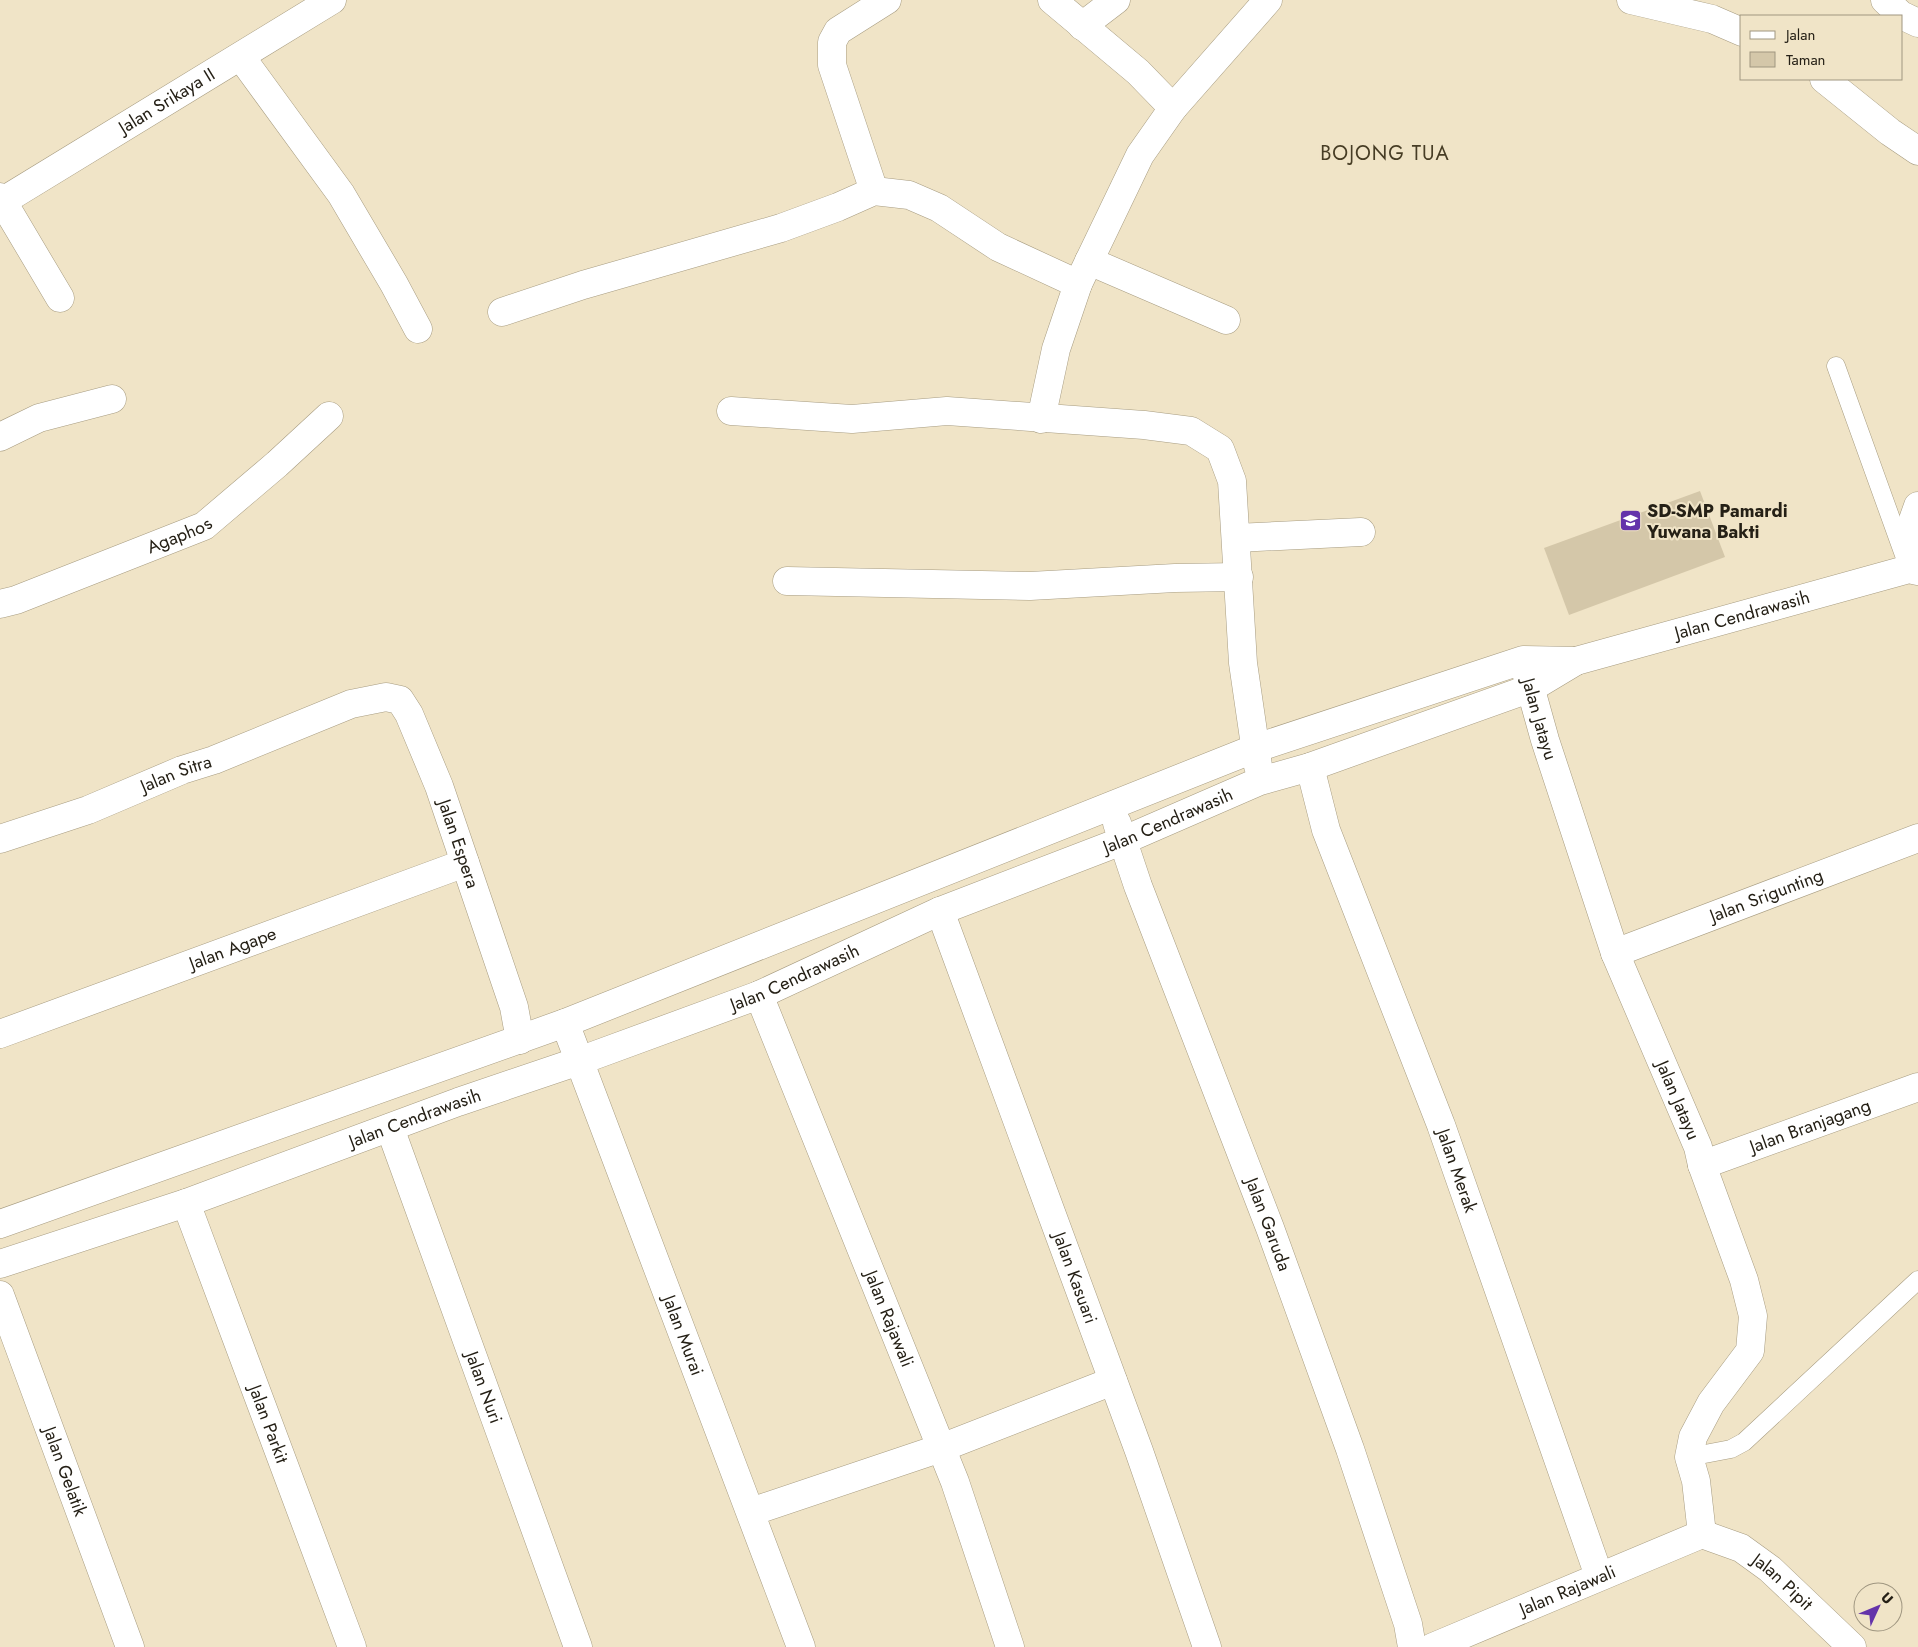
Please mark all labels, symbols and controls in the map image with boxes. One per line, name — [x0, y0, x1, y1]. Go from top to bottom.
legend — [1740, 15, 1903, 80]
text: Jalan — [1784, 24, 1815, 46]
text: Taman — [1786, 49, 1825, 71]
street label: Jalan Srikaya II — [112, 61, 220, 141]
district label: BOJONG TUA — [1320, 139, 1450, 168]
place label: SD-SMP Pamardi Yuwana Bakti — [1646, 498, 1788, 545]
school or university icon: SD-SMP Pamardi Yuwana Bakti — [1619, 509, 1643, 533]
street label: Agaphos — [143, 511, 218, 560]
street label: Jalan Cendrawasih — [1670, 584, 1813, 647]
street label: Jalan Jatayu — [1515, 673, 1564, 763]
street label: Jalan Sitra — [135, 749, 215, 800]
street label: Jalan Cendrawasih — [1097, 781, 1237, 861]
street label: Jalan Espera — [431, 794, 486, 892]
street label: Jalan Srigunting — [1704, 862, 1827, 930]
street label: Jalan Agape — [184, 920, 280, 977]
street label: Jalan Cendrawasih — [725, 937, 864, 1018]
street label: Jalan Jatayu — [1649, 1055, 1706, 1144]
street label: Jalan Cendrawasih — [343, 1082, 485, 1155]
street label: Jalan Branjagang — [1744, 1092, 1874, 1160]
street label: Jalan Merak — [1430, 1123, 1484, 1216]
street label: Jalan Garuda — [1238, 1172, 1298, 1275]
street label: Jalan Kasuari — [1046, 1227, 1104, 1327]
street label: Jalan Rajawali — [857, 1265, 920, 1371]
street label: Jalan Murai — [655, 1290, 710, 1379]
street label: Jalan Nuri — [458, 1346, 509, 1427]
street label: Jalan Parkit — [241, 1379, 295, 1468]
street label: Jalan Gelatik — [36, 1421, 94, 1520]
street label: Jalan Pipit — [1745, 1546, 1819, 1617]
street label: Jalan Rajawali — [1514, 1559, 1620, 1623]
north arrow — [1853, 1582, 1903, 1632]
text: U — [1877, 1587, 1898, 1608]

